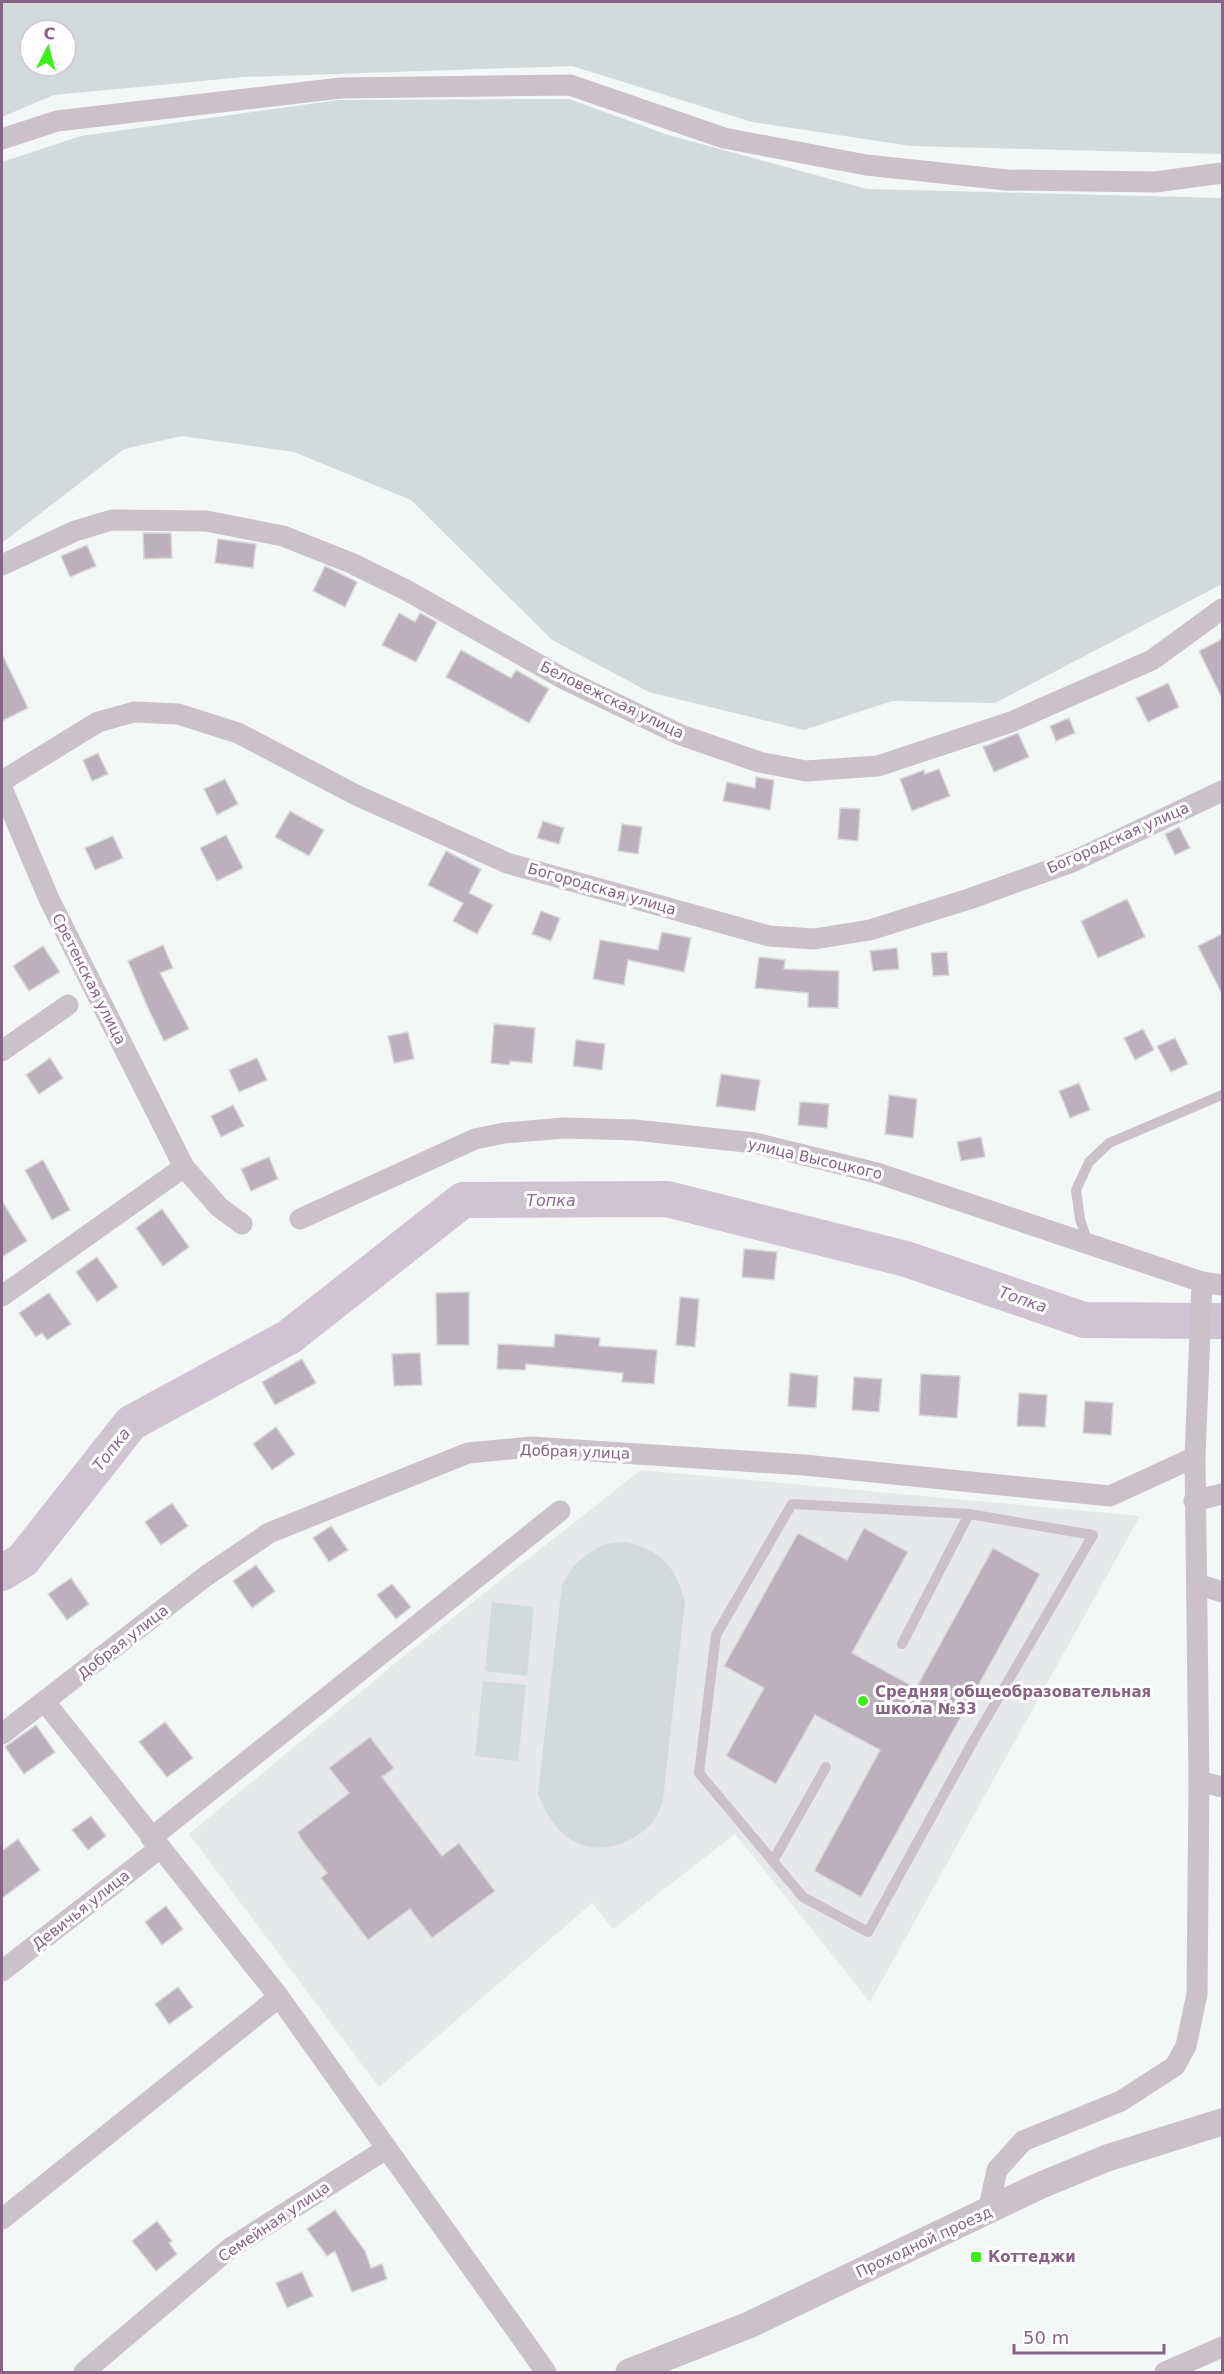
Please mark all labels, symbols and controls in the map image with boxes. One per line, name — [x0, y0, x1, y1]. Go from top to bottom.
north arrow — [18, 18, 78, 78]
text: С — [43, 24, 56, 44]
street label: Беловежская улица — [537, 657, 687, 743]
street label: Богородская улица — [1044, 799, 1192, 877]
street label: Богородская улица — [526, 859, 678, 919]
street label: Сретенская улица — [48, 910, 130, 1048]
street label: улица Высоцкого — [746, 1135, 884, 1183]
water label: Топка — [526, 1191, 576, 1210]
water label: Топка — [996, 1282, 1049, 1317]
water label: Топка — [89, 1424, 134, 1475]
street label: Добрая улица — [520, 1441, 630, 1463]
street label: Добрая улица — [74, 1601, 172, 1683]
place label: Средняя общеобразовательная школа №33 — [875, 1683, 1151, 1718]
marker: Средняя общеобразовательная школа №33 — [856, 1694, 870, 1708]
street label: Девичья улица — [29, 1866, 133, 1954]
street label: Семейная улица — [215, 2178, 333, 2266]
street label: Проходной проезд — [853, 2203, 995, 2281]
place label: Коттеджи — [988, 2248, 1076, 2266]
marker: Коттеджи — [969, 2250, 983, 2264]
scale bar — [1014, 2317, 1164, 2355]
text: 50 m — [1023, 2327, 1069, 2348]

